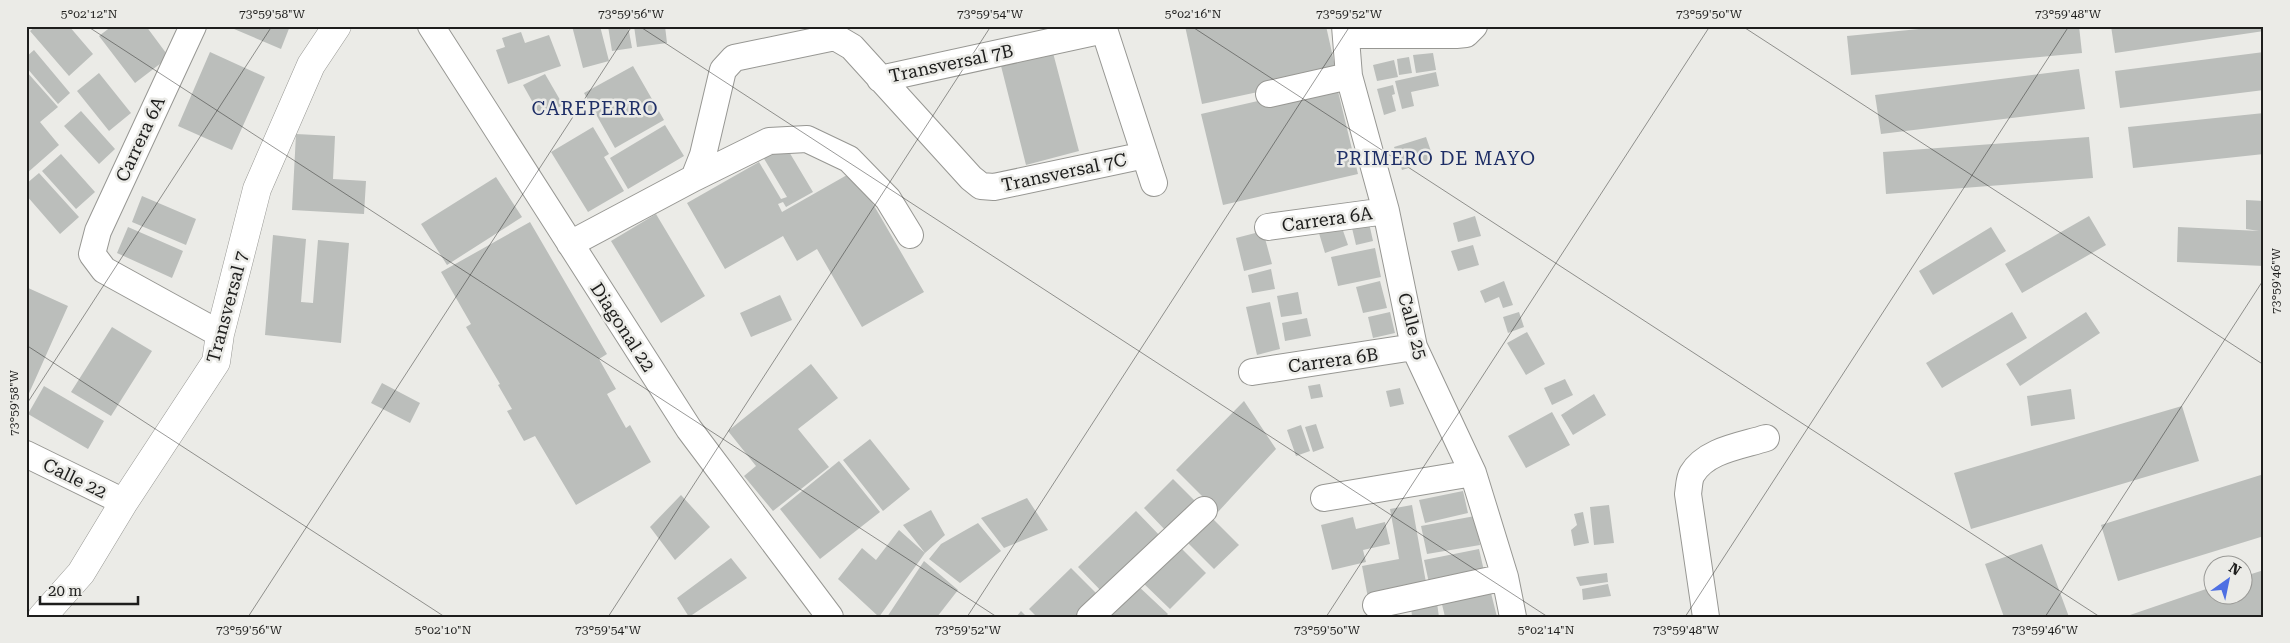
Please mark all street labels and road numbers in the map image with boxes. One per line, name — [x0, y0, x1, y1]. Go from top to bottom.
street label: Transversal 7B — [887, 40, 1015, 86]
street label: Carrera 6A — [111, 93, 169, 185]
street label: Transversal 7C — [999, 148, 1129, 196]
street label: Carrera 6A — [1280, 202, 1374, 236]
street label: Transversal 7 — [202, 249, 252, 365]
street label: Diagonal 22 — [586, 279, 660, 375]
street label: Calle 25 — [1394, 290, 1432, 362]
street label: Carrera 6B — [1287, 343, 1379, 377]
street label: Calle 22 — [40, 454, 110, 502]

